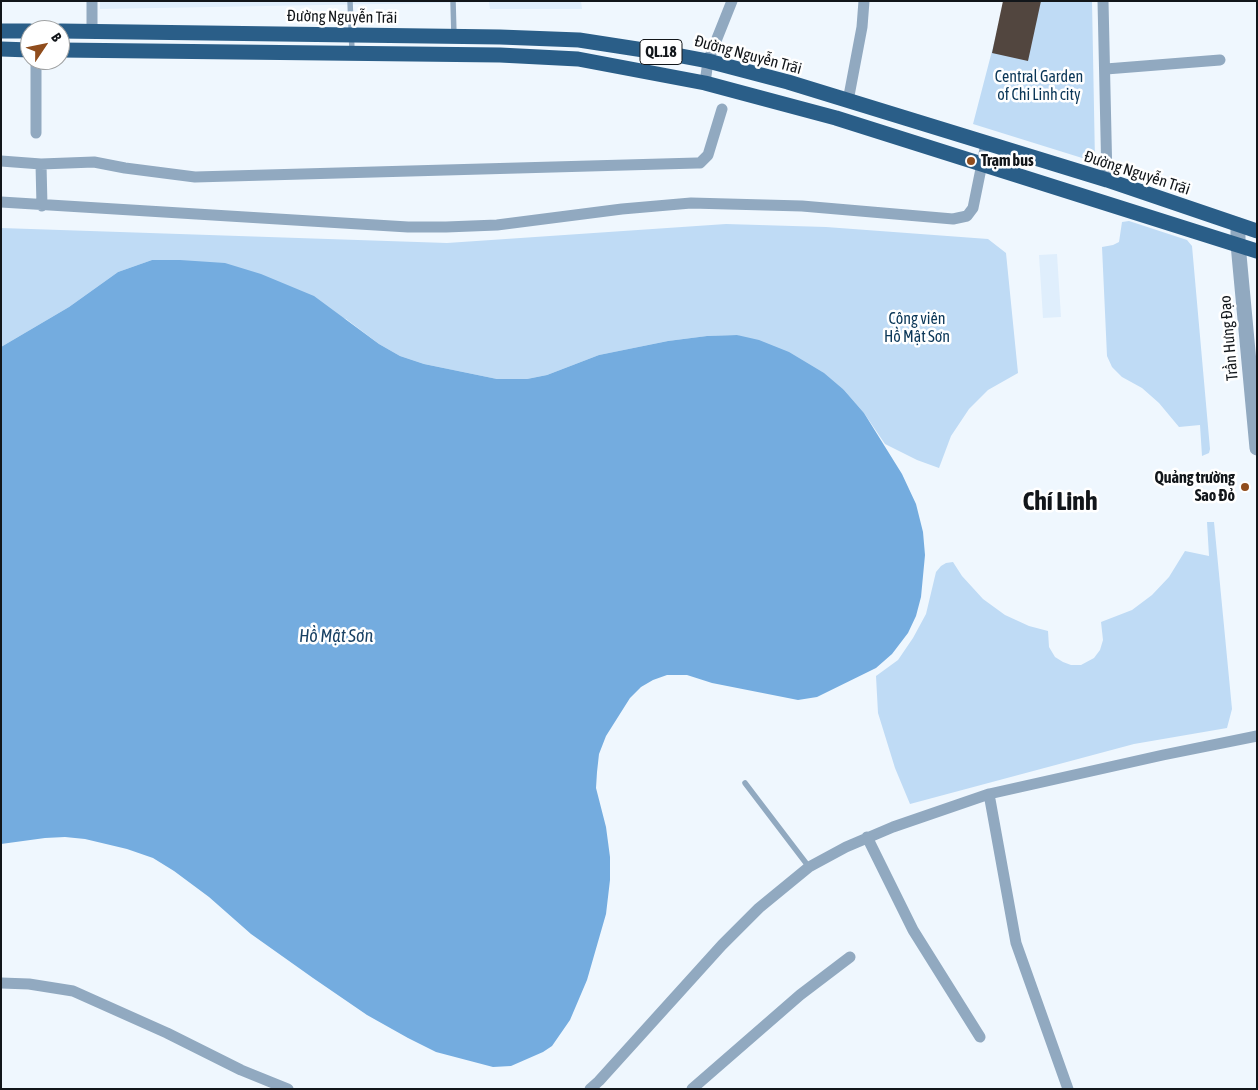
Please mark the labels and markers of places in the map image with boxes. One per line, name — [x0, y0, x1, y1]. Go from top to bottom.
place label: Trạm bus — [981, 151, 1034, 171]
marker: Trạm bus — [965, 155, 977, 167]
place label: Quảng trường Sao Đỏ — [1154, 468, 1235, 506]
marker: Quảng trường Sao Đỏ — [1239, 481, 1251, 493]

